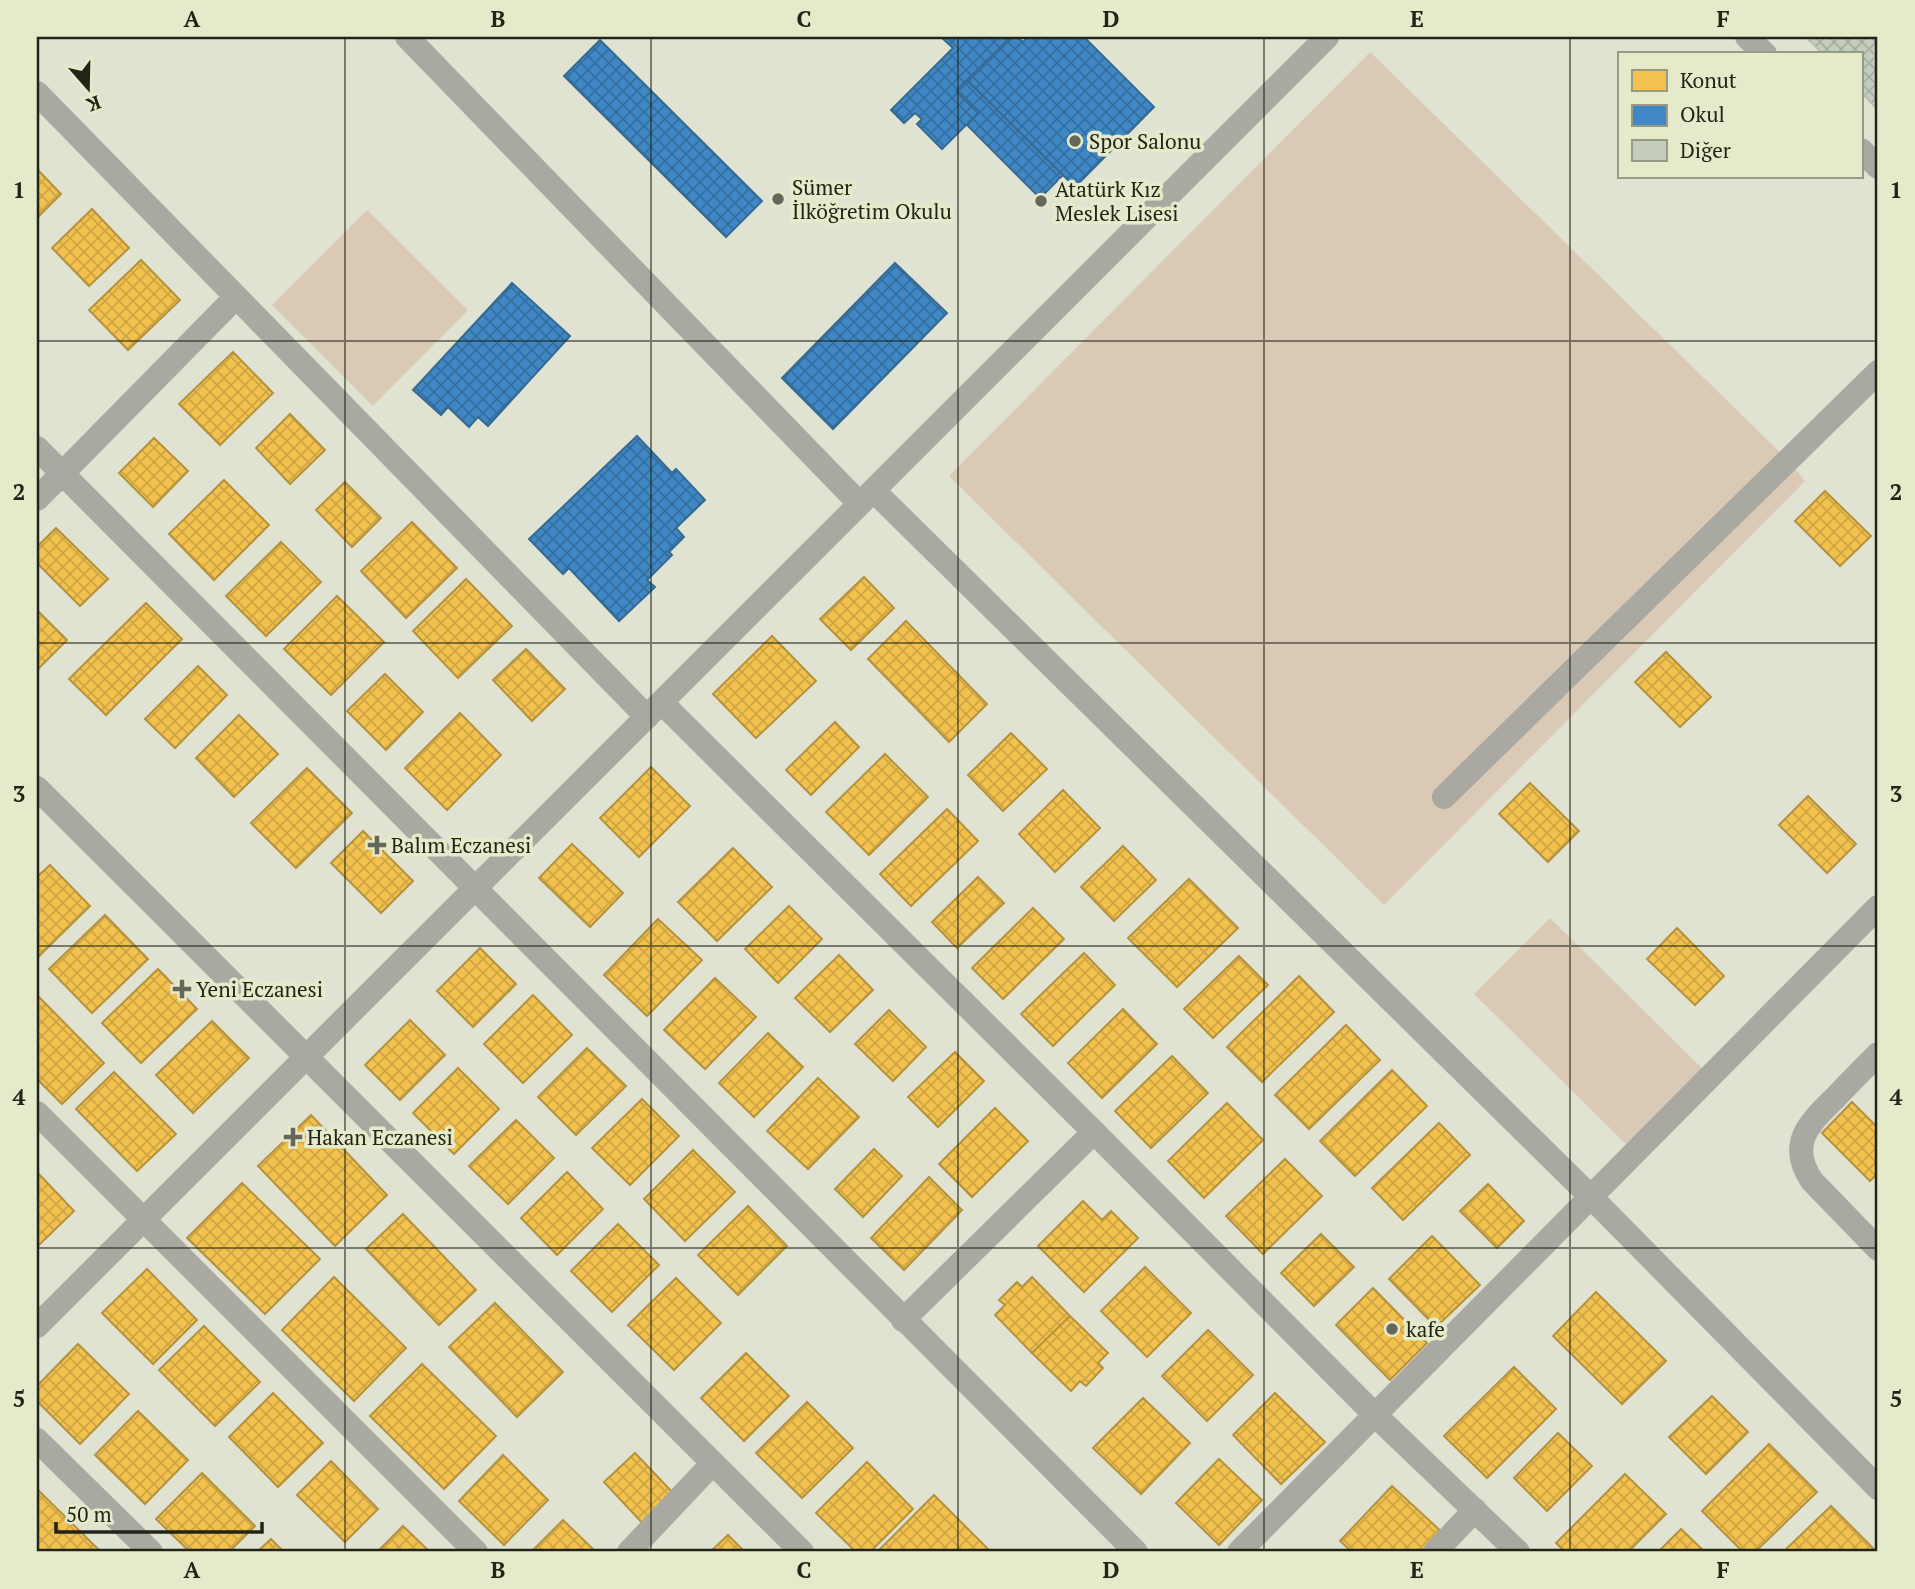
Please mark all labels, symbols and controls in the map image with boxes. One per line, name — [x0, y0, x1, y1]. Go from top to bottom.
text: A — [184, 3, 201, 34]
text: B — [491, 3, 506, 34]
text: C — [797, 3, 812, 34]
text: D — [1103, 3, 1120, 34]
text: E — [1410, 3, 1424, 34]
text: F — [1716, 3, 1730, 34]
north arrow — [52, 52, 122, 122]
legend — [1618, 52, 1862, 178]
text: Konut — [1680, 66, 1737, 94]
text: K — [83, 90, 105, 119]
text: Okul — [1680, 100, 1725, 128]
place label: Spor Salonu — [1089, 127, 1201, 155]
marker: Spor Salonu — [1067, 133, 1083, 149]
text: Diğer — [1680, 136, 1731, 164]
place label: Sümer İlköğretim Okulu — [792, 173, 952, 225]
text: 1 — [13, 174, 26, 205]
text: 1 — [1890, 174, 1903, 205]
place label: Atatürk Kız Meslek Lisesi — [1055, 175, 1179, 227]
marker: Sümer İlköğretim Okulu — [770, 191, 786, 207]
marker: Atatürk Kız Meslek Lisesi — [1033, 193, 1049, 209]
text: 2 — [13, 476, 26, 507]
text: 2 — [1890, 476, 1903, 507]
text: 3 — [13, 778, 26, 809]
text: 3 — [1890, 778, 1903, 809]
place label: Balım Eczanesi — [391, 831, 531, 859]
marker: Balım Eczanesi — [369, 837, 385, 853]
place label: Yeni Eczanesi — [196, 975, 323, 1003]
marker: Yeni Eczanesi — [174, 981, 190, 997]
text: 4 — [13, 1081, 26, 1112]
text: 4 — [1890, 1081, 1903, 1112]
place label: Hakan Eczanesi — [307, 1123, 453, 1151]
marker: Hakan Eczanesi — [285, 1129, 301, 1145]
place label: kafe — [1406, 1315, 1445, 1343]
marker: kafe — [1384, 1321, 1400, 1337]
text: 5 — [13, 1383, 26, 1414]
text: 5 — [1890, 1383, 1903, 1414]
scale bar — [56, 1491, 262, 1535]
text: 50 m — [66, 1500, 112, 1528]
text: A — [184, 1554, 201, 1585]
text: B — [491, 1554, 506, 1585]
text: C — [797, 1554, 812, 1585]
text: D — [1103, 1554, 1120, 1585]
text: E — [1410, 1554, 1424, 1585]
text: F — [1716, 1554, 1730, 1585]

